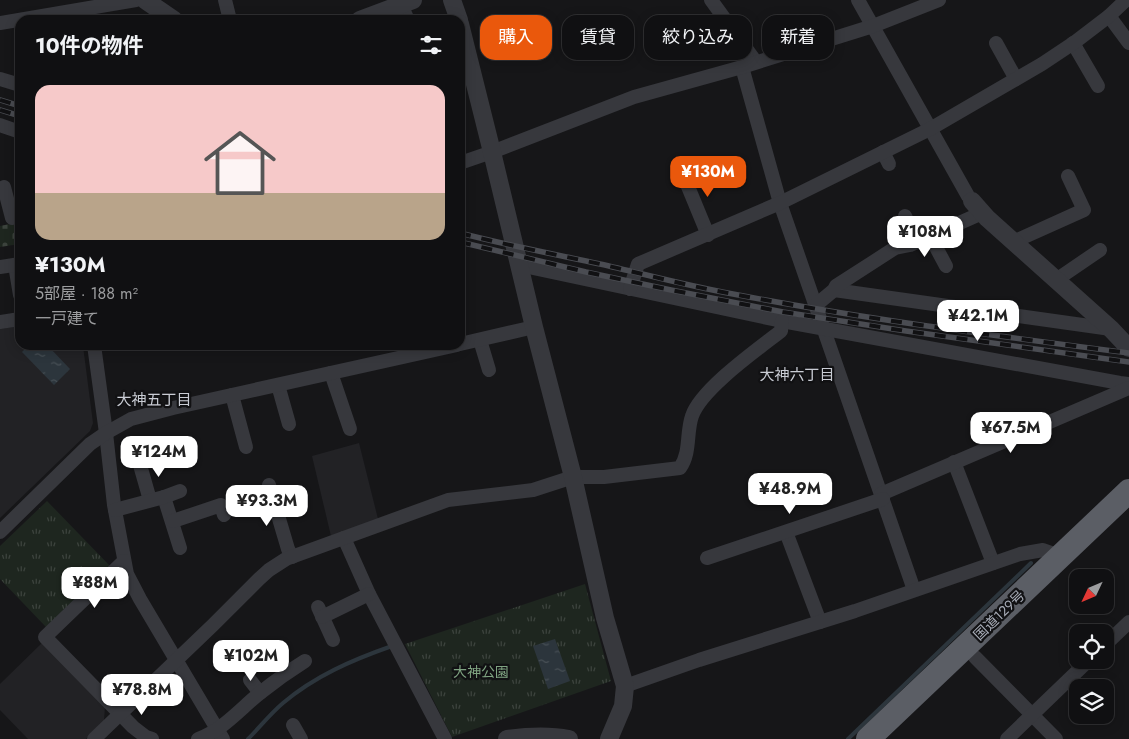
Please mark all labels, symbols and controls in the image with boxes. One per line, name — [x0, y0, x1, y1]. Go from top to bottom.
chip: 購入 — [480, 15, 552, 60]
chip: 賃貸 — [562, 15, 634, 60]
chip: 絞り込み — [644, 15, 752, 60]
chip: 新着 — [762, 15, 834, 60]
text: 10件の物件 — [35, 31, 144, 61]
icon: filters — [417, 31, 445, 59]
icon: home — [195, 118, 285, 208]
pin: ¥130M — [673, 156, 743, 198]
text: ¥130M — [681, 160, 735, 183]
pin: ¥108M — [890, 216, 960, 258]
text: ¥108M — [898, 220, 952, 243]
text: ¥130M — [35, 250, 105, 280]
text: 5部屋 · 188 m² — [35, 282, 138, 305]
pin: ¥42.1M — [937, 300, 1019, 342]
text: ¥42.1M — [948, 304, 1008, 327]
text: 一戸建て — [35, 307, 99, 330]
district label: 大神六丁目 — [759, 364, 835, 386]
district label: 大神五丁目 — [116, 389, 192, 411]
pin: ¥67.5M — [970, 412, 1052, 454]
text: ¥67.5M — [981, 416, 1041, 439]
pin: ¥124M — [124, 436, 194, 478]
text: ¥124M — [132, 440, 186, 463]
pin: ¥48.9M — [749, 472, 831, 515]
text: ¥48.9M — [759, 477, 821, 500]
pin: ¥93.3M — [226, 484, 308, 527]
text: ¥93.3M — [237, 489, 297, 512]
pin: ¥88M — [65, 566, 125, 609]
north arrow — [1069, 569, 1114, 614]
map controls — [1069, 569, 1114, 724]
text: ¥88M — [72, 571, 118, 594]
street label: 国道129号 — [969, 585, 1029, 645]
button: locate — [1069, 624, 1114, 669]
pin: ¥102M — [216, 640, 286, 682]
text: ¥102M — [224, 644, 278, 667]
park label: 大神公園 — [453, 662, 509, 682]
pin: ¥78.8M — [101, 674, 183, 716]
text: ¥78.8M — [112, 678, 172, 701]
button: layers — [1069, 679, 1114, 724]

